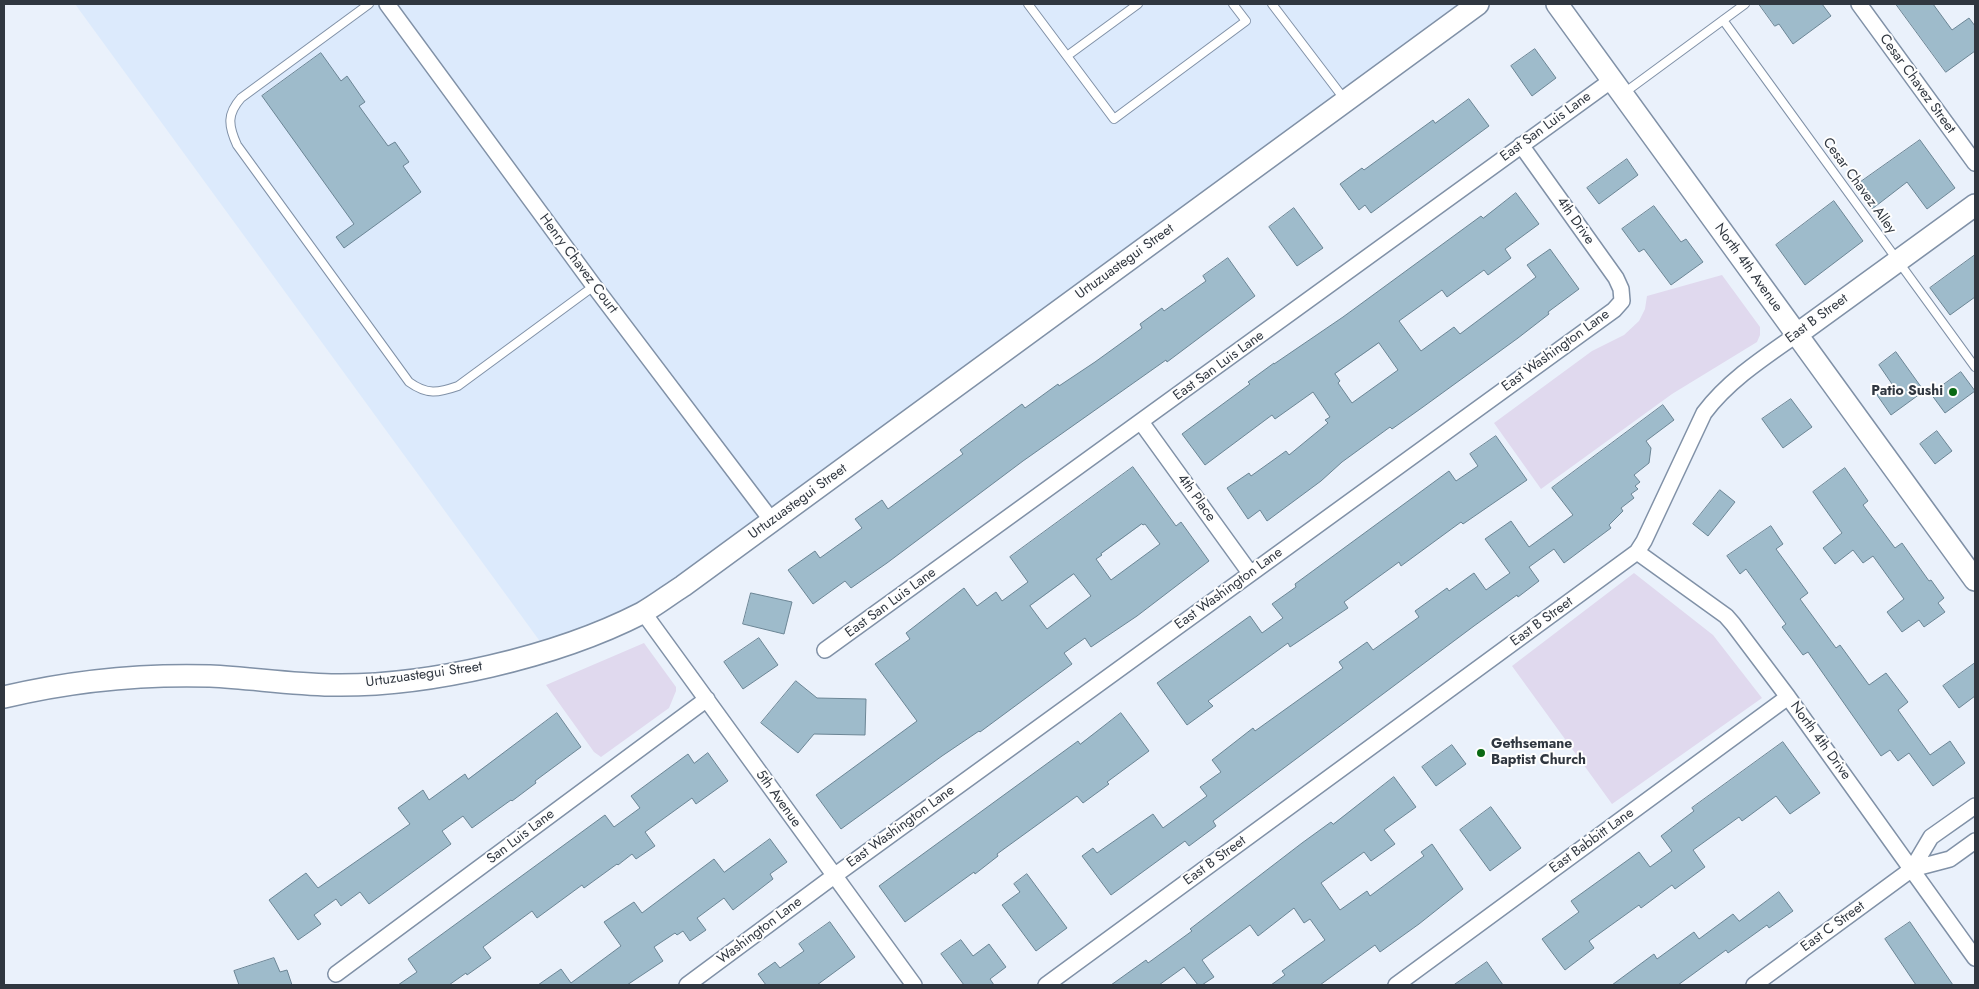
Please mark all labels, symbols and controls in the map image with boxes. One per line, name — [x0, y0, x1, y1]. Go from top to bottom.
street label: Cesar Chavez Street — [1875, 31, 1959, 137]
street label: East San Luis Lane — [1497, 88, 1595, 166]
street label: Cesar Chavez Alley — [1819, 135, 1899, 237]
street label: 4th Drive — [1553, 194, 1597, 248]
street label: Henry Chavez Court — [535, 211, 621, 317]
street label: Urtuzuastegui Street — [1073, 221, 1177, 303]
street label: North 4th Avenue — [1710, 221, 1786, 315]
street label: East B Street — [1783, 291, 1851, 347]
street label: East Washington Lane — [1499, 306, 1613, 396]
street label: East San Luis Lane — [1170, 327, 1268, 405]
place label: Patio Sushi — [1871, 384, 1943, 400]
marker: Patio Sushi — [1947, 386, 1959, 398]
street label: Urtuzuastegui Street — [746, 461, 850, 543]
street label: 4th Place — [1173, 471, 1219, 525]
street label: East Washington Lane — [1172, 544, 1286, 634]
street label: East San Luis Lane — [842, 564, 940, 642]
street label: East B Street — [1508, 594, 1576, 650]
street label: Urtuzuastegui Street — [365, 659, 483, 691]
street label: North 4th Drive — [1786, 699, 1854, 783]
place label: Gethsemane Baptist Church — [1491, 737, 1586, 770]
marker: Gethsemane Baptist Church — [1475, 747, 1487, 759]
street label: 5th Avenue — [752, 767, 804, 831]
street label: East Washington Lane — [844, 782, 958, 872]
street label: East Babbitt Lane — [1546, 805, 1638, 877]
street label: San Luis Lane — [484, 806, 558, 868]
street label: East B Street — [1181, 833, 1249, 889]
street label: Washington Lane — [714, 894, 806, 968]
street label: East C Street — [1798, 898, 1868, 956]

